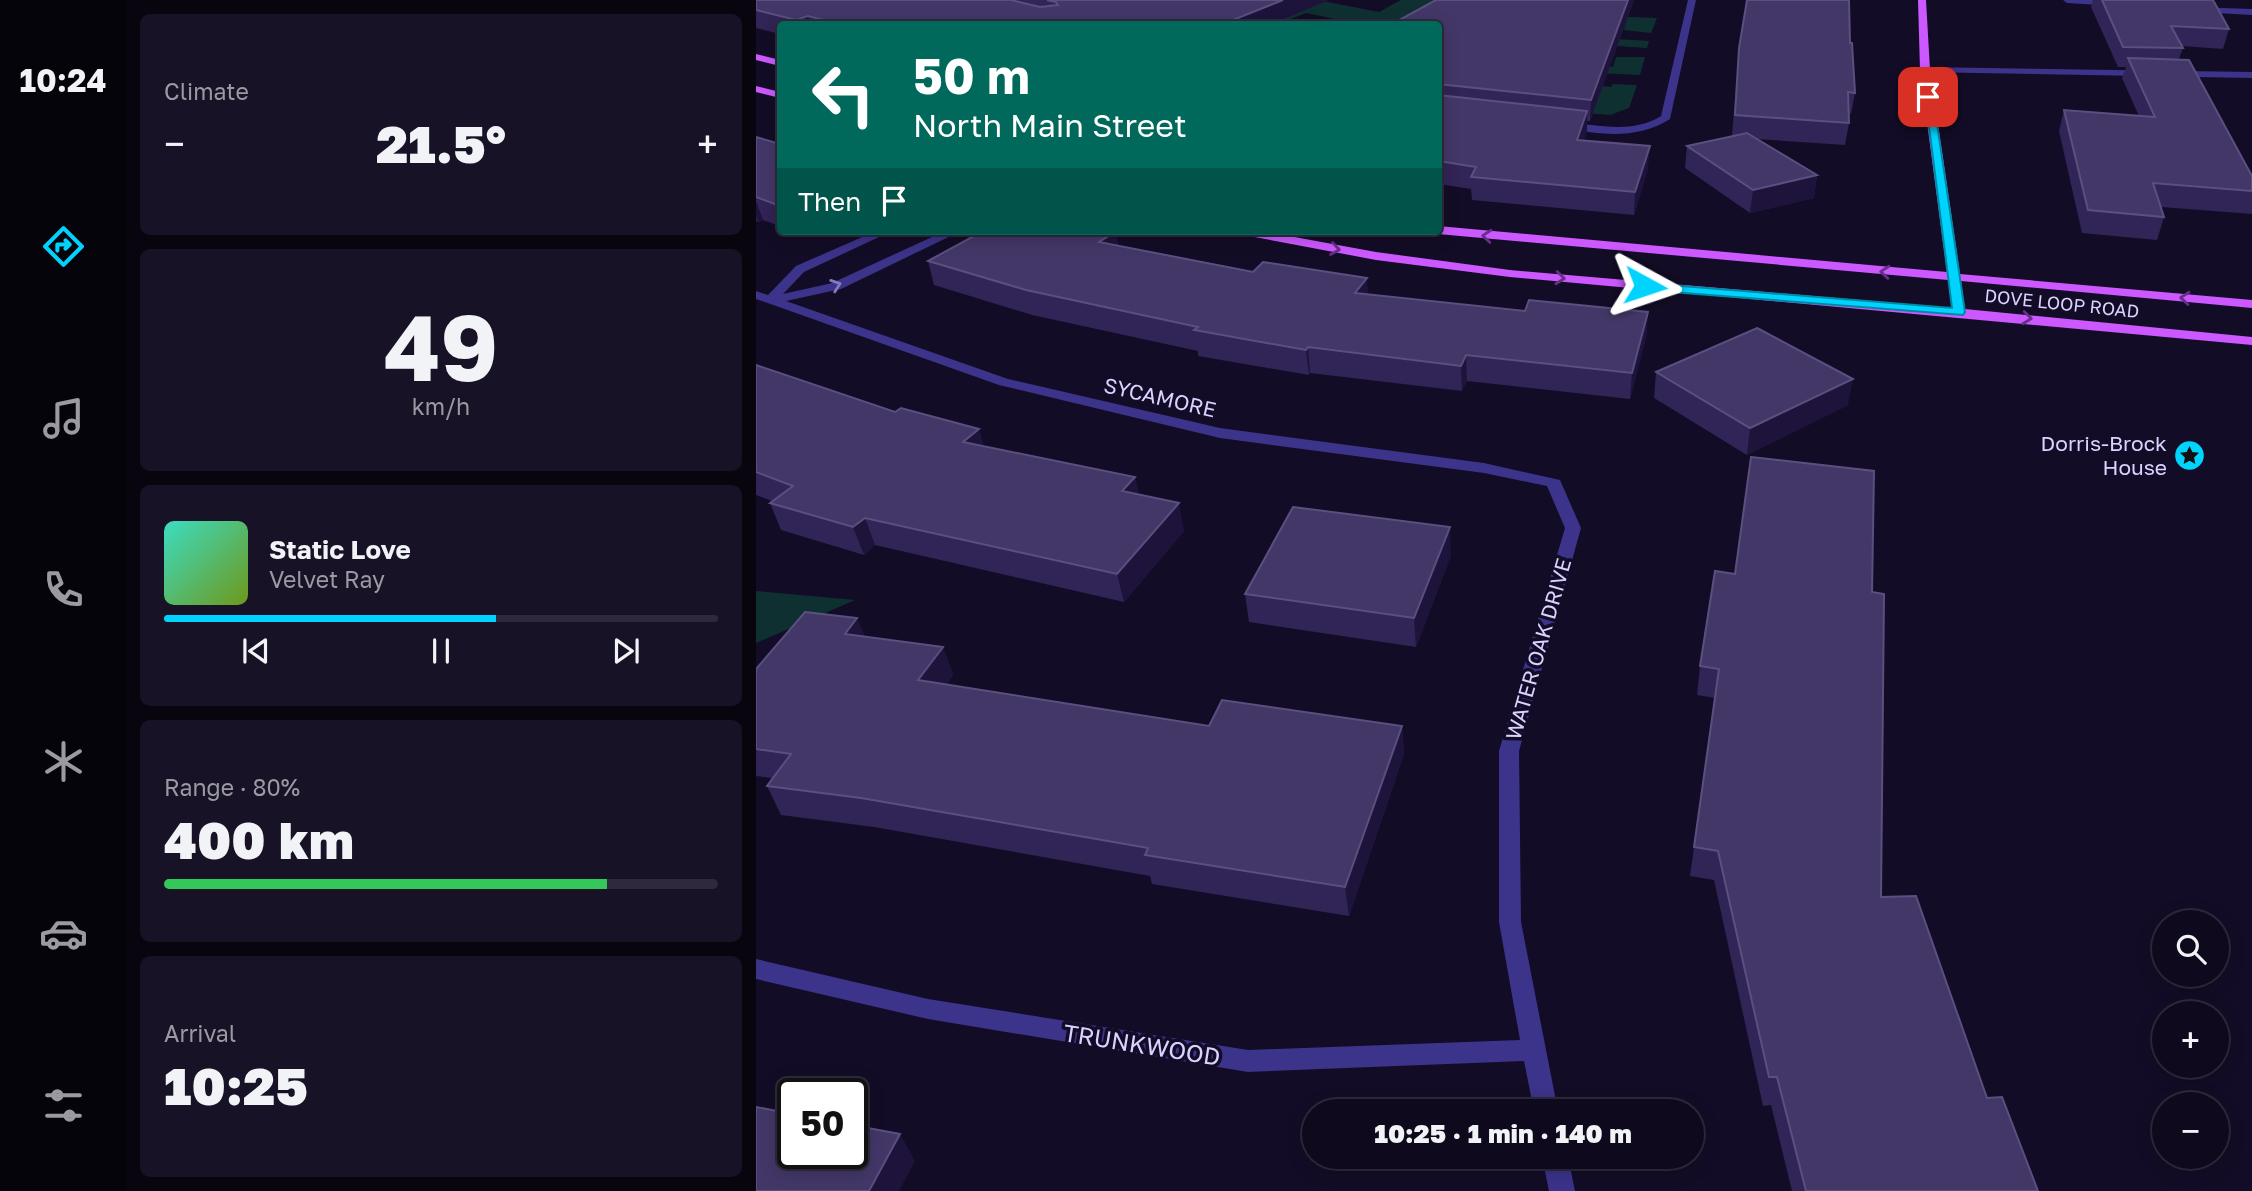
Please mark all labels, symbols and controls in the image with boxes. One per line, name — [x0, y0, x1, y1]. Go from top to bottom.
text: 50 m — [913, 46, 1030, 105]
icon: left — [798, 49, 889, 140]
text: 10:24 — [19, 61, 107, 99]
pin — [1898, 67, 1958, 127]
text: Climate — [164, 77, 249, 105]
icon: arrive — [1909, 78, 1947, 116]
text: North Main Street — [913, 106, 1187, 144]
text: 21.5° — [376, 112, 506, 174]
text: − — [164, 121, 185, 166]
text: + — [697, 121, 718, 166]
icon: arrive — [875, 182, 913, 220]
text: Then — [798, 186, 861, 217]
icon: directions — [39, 222, 88, 271]
one-way arrow — [1482, 229, 1493, 244]
one-way arrow — [1329, 241, 1341, 256]
position arrow — [1608, 249, 1682, 323]
one-way arrow — [1879, 265, 1890, 280]
one-way arrow — [1555, 270, 1566, 285]
one-way arrow — [829, 279, 842, 293]
street label: DOVE LOOP ROAD — [1984, 284, 2140, 322]
one-way arrow — [2179, 291, 2190, 306]
text: 49 — [384, 292, 498, 401]
one-way arrow — [2022, 310, 2033, 325]
street label: SYCAMORE — [1101, 371, 1219, 423]
text: km/h — [412, 392, 470, 420]
icon: music — [39, 394, 88, 443]
place label: Dorris-Brock House — [2041, 430, 2167, 480]
place icon: Dorris-Brock House — [2173, 438, 2207, 472]
text: Static Love — [269, 534, 411, 565]
street label: WATER OAK DRIVE — [1500, 555, 1576, 743]
icon: phone — [39, 565, 88, 614]
text: Velvet Ray — [269, 565, 385, 593]
icon: previous — [237, 632, 275, 670]
icon: pause — [422, 632, 460, 670]
icon: next — [607, 632, 645, 670]
icon: climate — [39, 737, 88, 786]
text: Range · 80% — [164, 773, 300, 801]
text: 400 km — [164, 808, 354, 870]
icon: car — [39, 909, 88, 958]
map controls — [2152, 910, 2229, 1169]
button: search — [2152, 910, 2229, 987]
button: + — [2152, 1001, 2229, 1078]
street label: TRUNKWOOD — [1061, 1017, 1223, 1071]
text: Arrival — [164, 1019, 236, 1047]
text: 10:25 — [164, 1054, 308, 1116]
speed limit sign: 50 — [777, 1078, 868, 1169]
icon: filters — [39, 1081, 88, 1130]
button: − — [2152, 1092, 2229, 1169]
text: 10:25 · 1 min · 140 m — [1374, 1118, 1632, 1149]

